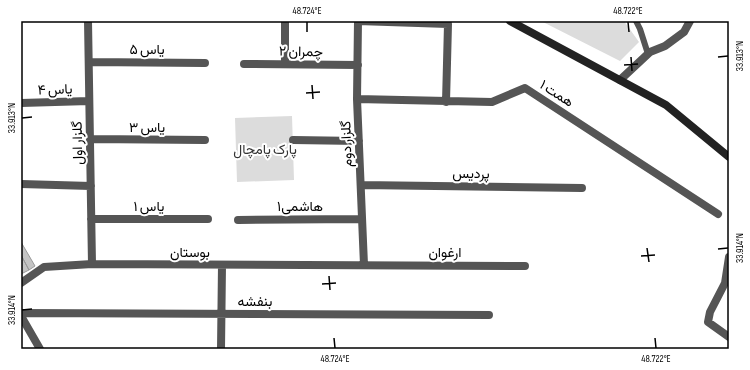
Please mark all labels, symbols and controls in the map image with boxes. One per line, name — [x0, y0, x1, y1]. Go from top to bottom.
text: 48.724°E — [292, 5, 322, 17]
text: 48.722°E — [613, 5, 643, 17]
street label: یاس ۵ — [129, 41, 165, 58]
text: 33.913°N — [734, 41, 746, 71]
street label: چمران ۲ — [279, 43, 323, 61]
street label: همت ۱ — [537, 76, 577, 111]
street label: یاس ۴ — [37, 80, 73, 99]
text: 33.913°N — [6, 103, 18, 133]
street label: یاس ۳ — [129, 119, 165, 136]
street label: گلزار دوم — [337, 120, 356, 168]
street label: گلزار اول — [69, 121, 87, 165]
park label: پارک پامچال — [233, 141, 297, 159]
street label: پردیس — [452, 165, 490, 183]
street label: یاس ۱ — [134, 198, 164, 215]
street label: هاشمی۱ — [277, 198, 323, 215]
text: 33.914°N — [734, 233, 746, 263]
street label: بوستان — [170, 244, 210, 261]
street label: ارغوان — [428, 244, 462, 261]
street label: بنفشه — [238, 293, 272, 310]
text: 33.914°N — [6, 295, 18, 325]
text: 48.724°E — [320, 353, 350, 365]
text: 48.722°E — [641, 353, 671, 365]

